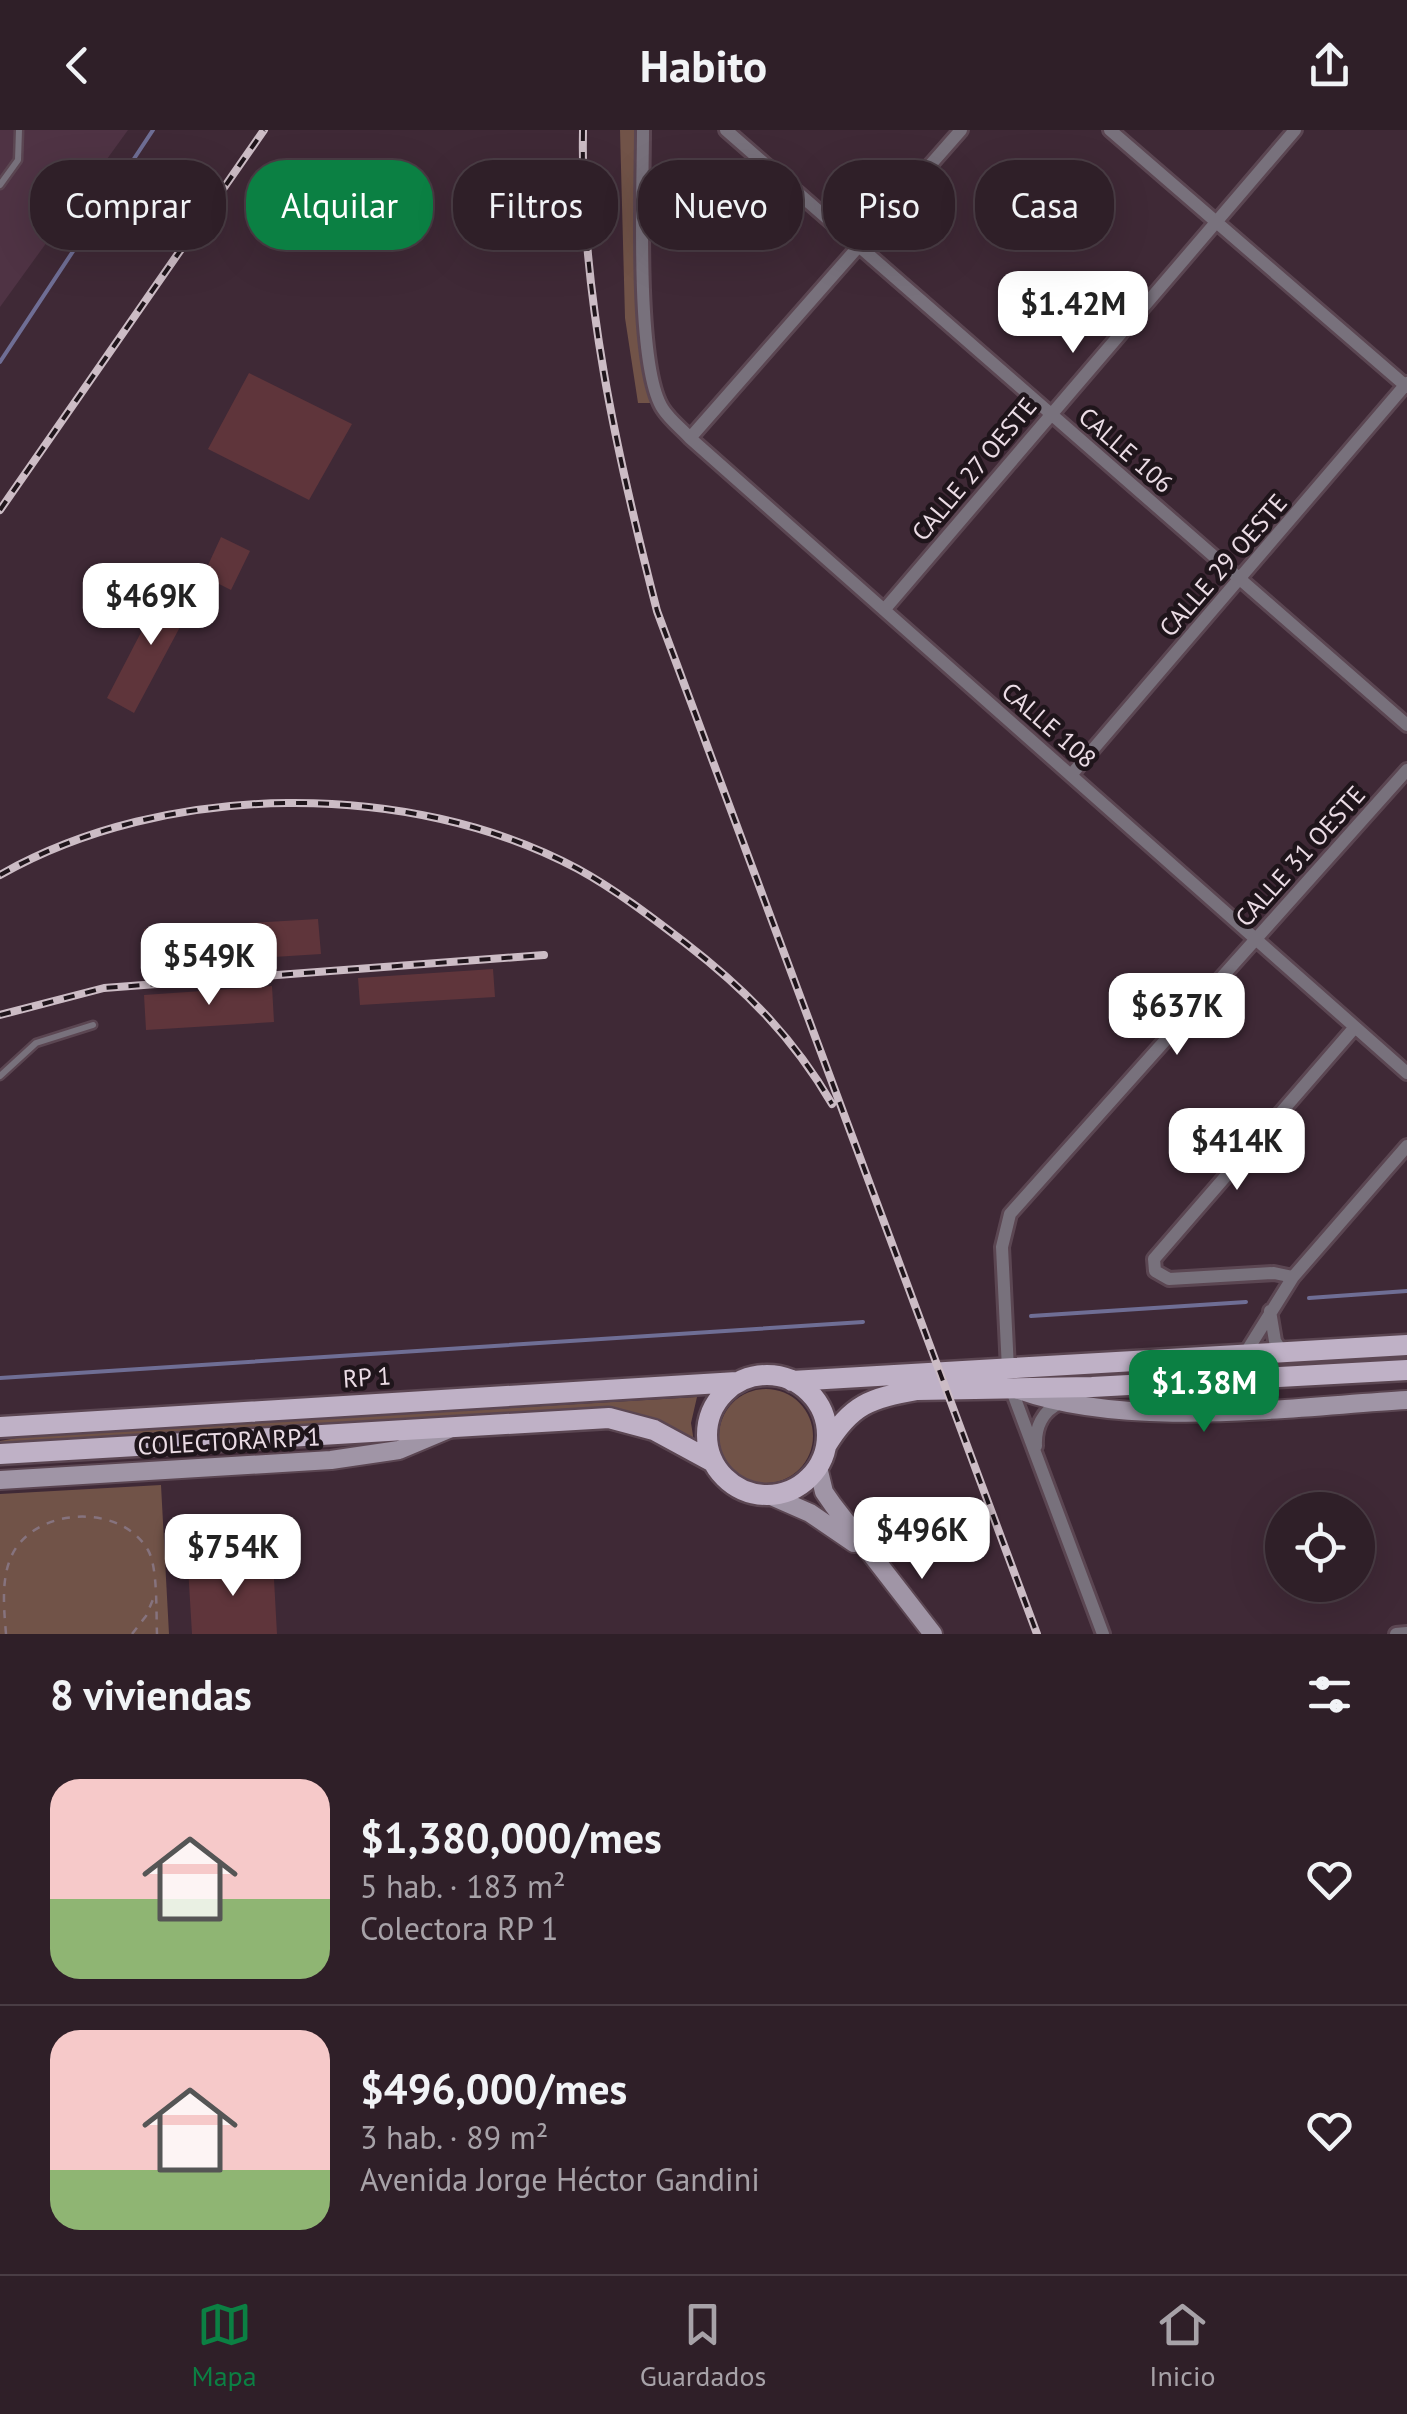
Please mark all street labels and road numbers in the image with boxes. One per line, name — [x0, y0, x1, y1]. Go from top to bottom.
street label: CALLE 27 OESTE — [905, 391, 1043, 547]
street label: CALLE 106 — [1072, 400, 1180, 500]
street label: CALLE 29 OESTE — [1152, 487, 1294, 643]
street label: CALLE 108 — [995, 675, 1103, 775]
street label: CALLE 31 OESTE — [1228, 779, 1372, 933]
street label: RP 1 — [342, 1359, 392, 1395]
street label: COLECTORA RP 1 — [137, 1420, 321, 1462]

